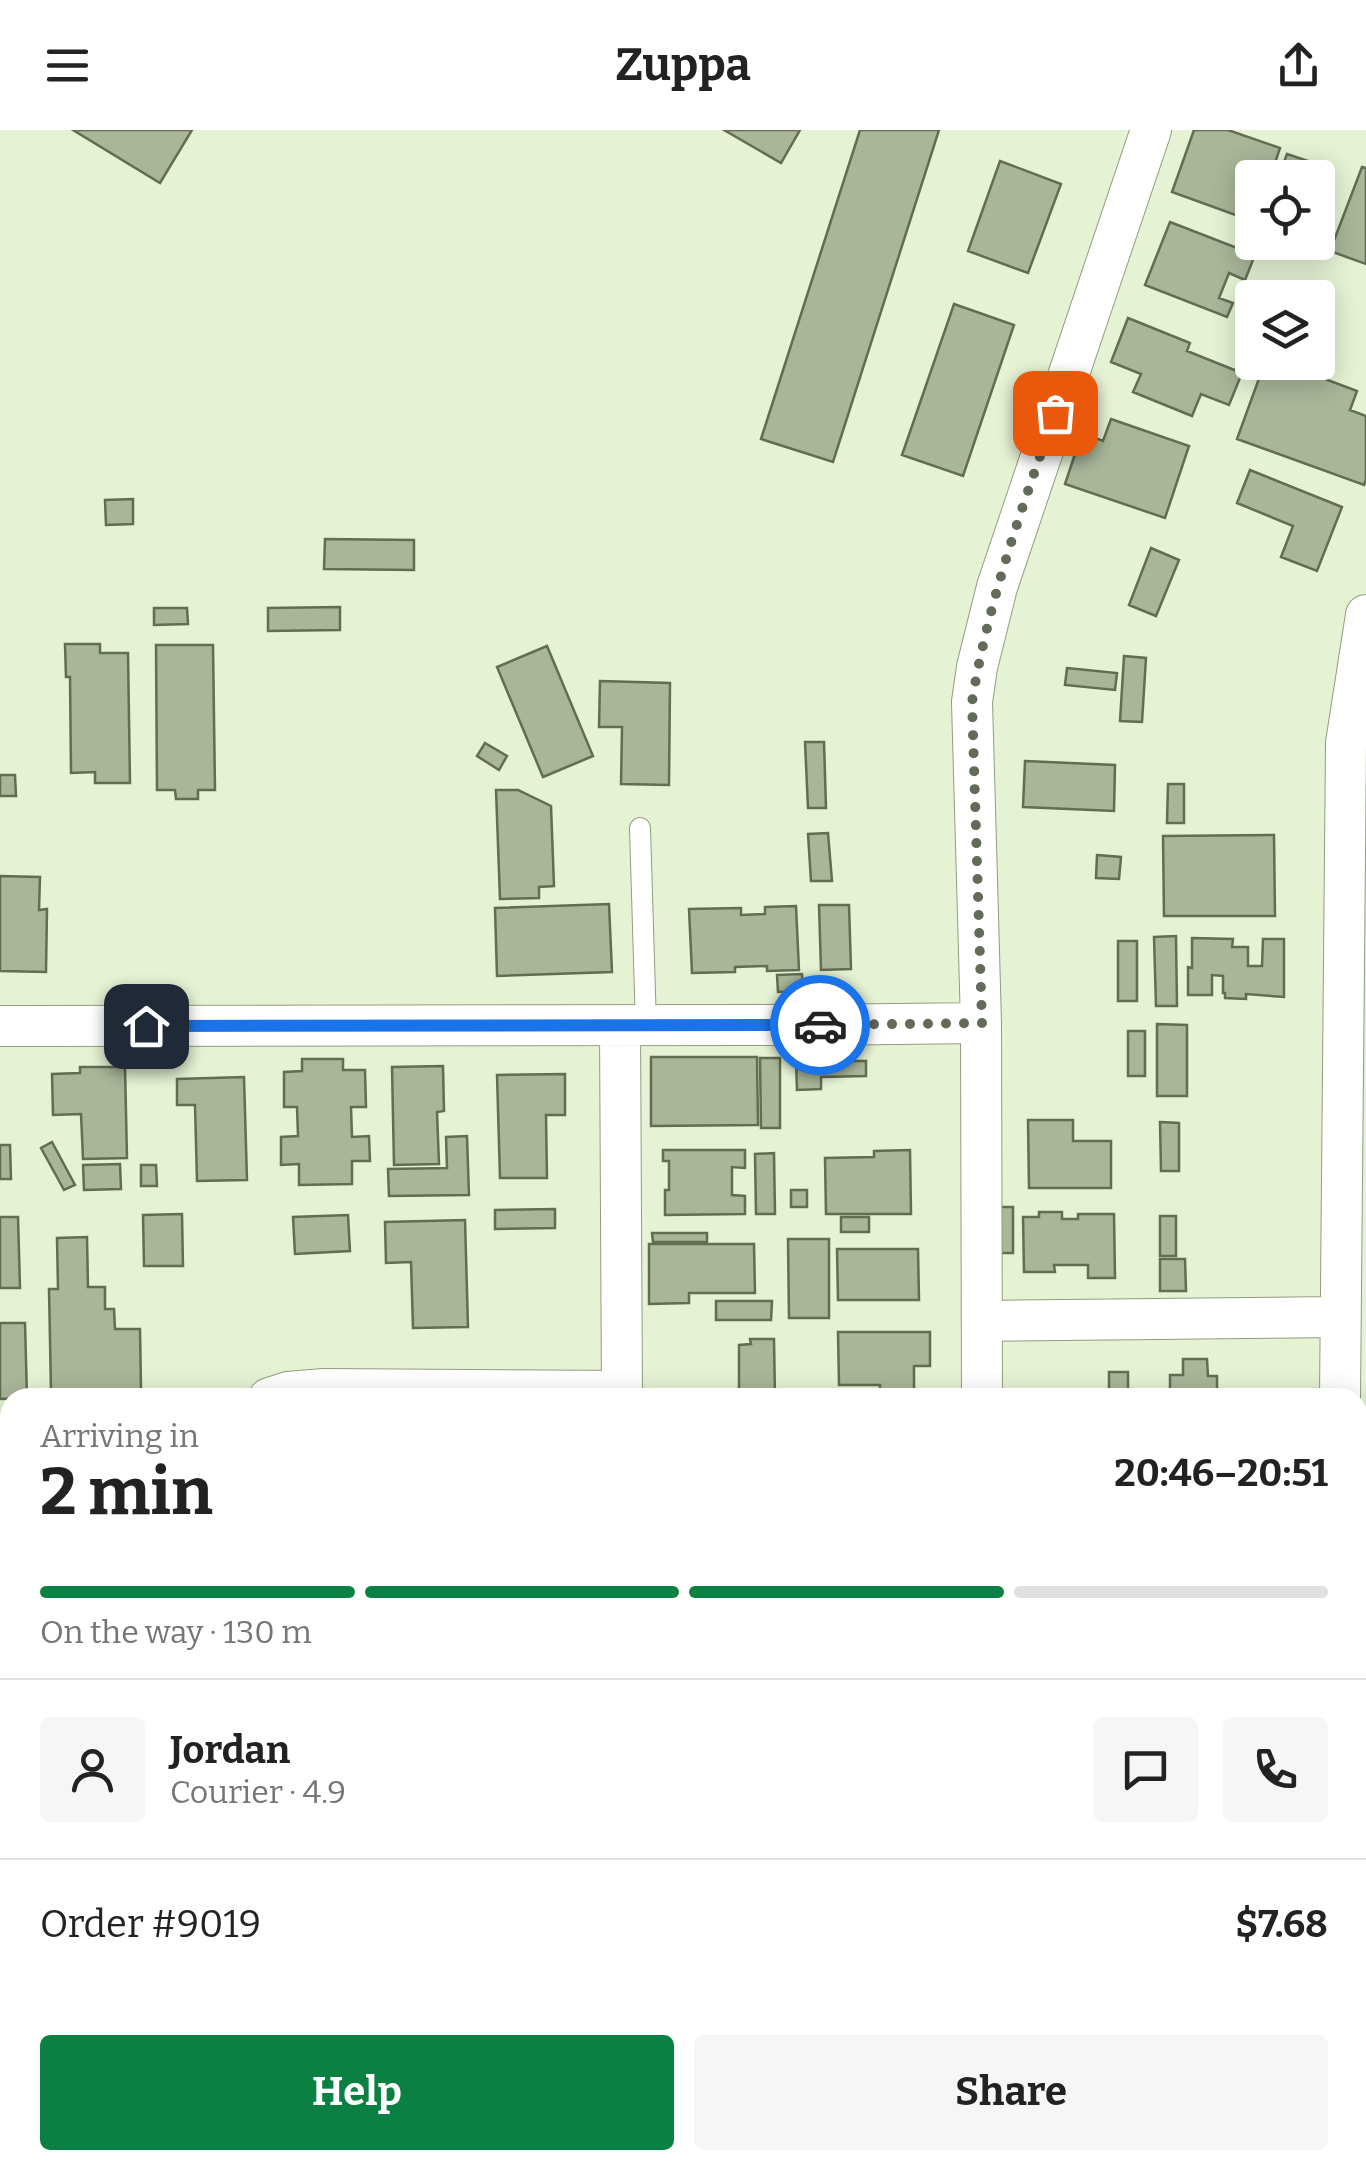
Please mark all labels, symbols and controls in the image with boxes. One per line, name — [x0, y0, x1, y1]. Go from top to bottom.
icon: menu — [40, 38, 95, 93]
text: Zuppa — [615, 38, 751, 92]
icon: share — [1271, 38, 1326, 93]
map controls — [1235, 160, 1335, 380]
button: locate — [1235, 160, 1335, 260]
button: layers — [1235, 280, 1335, 380]
pin — [1013, 371, 1098, 456]
icon: bag — [1028, 386, 1083, 441]
courier — [770, 975, 870, 1075]
pin — [104, 984, 189, 1069]
icon: car — [793, 998, 848, 1053]
icon: home — [119, 999, 174, 1054]
text: Arriving in — [40, 1417, 199, 1455]
text: 20:46–20:51 — [1114, 1450, 1328, 1496]
text: 2 min — [40, 1453, 213, 1531]
text: On the way · 130 m — [40, 1613, 312, 1651]
button: person — [40, 1717, 145, 1822]
button: chat — [1093, 1717, 1198, 1822]
button: phone — [1223, 1717, 1328, 1822]
text: Jordan — [170, 1727, 290, 1773]
text: Courier · 4.9 — [170, 1773, 346, 1811]
text: Order #9019 — [40, 1901, 261, 1947]
text: $7.68 — [1235, 1901, 1328, 1947]
button: Help — [40, 2035, 674, 2150]
button: Share — [694, 2035, 1328, 2150]

